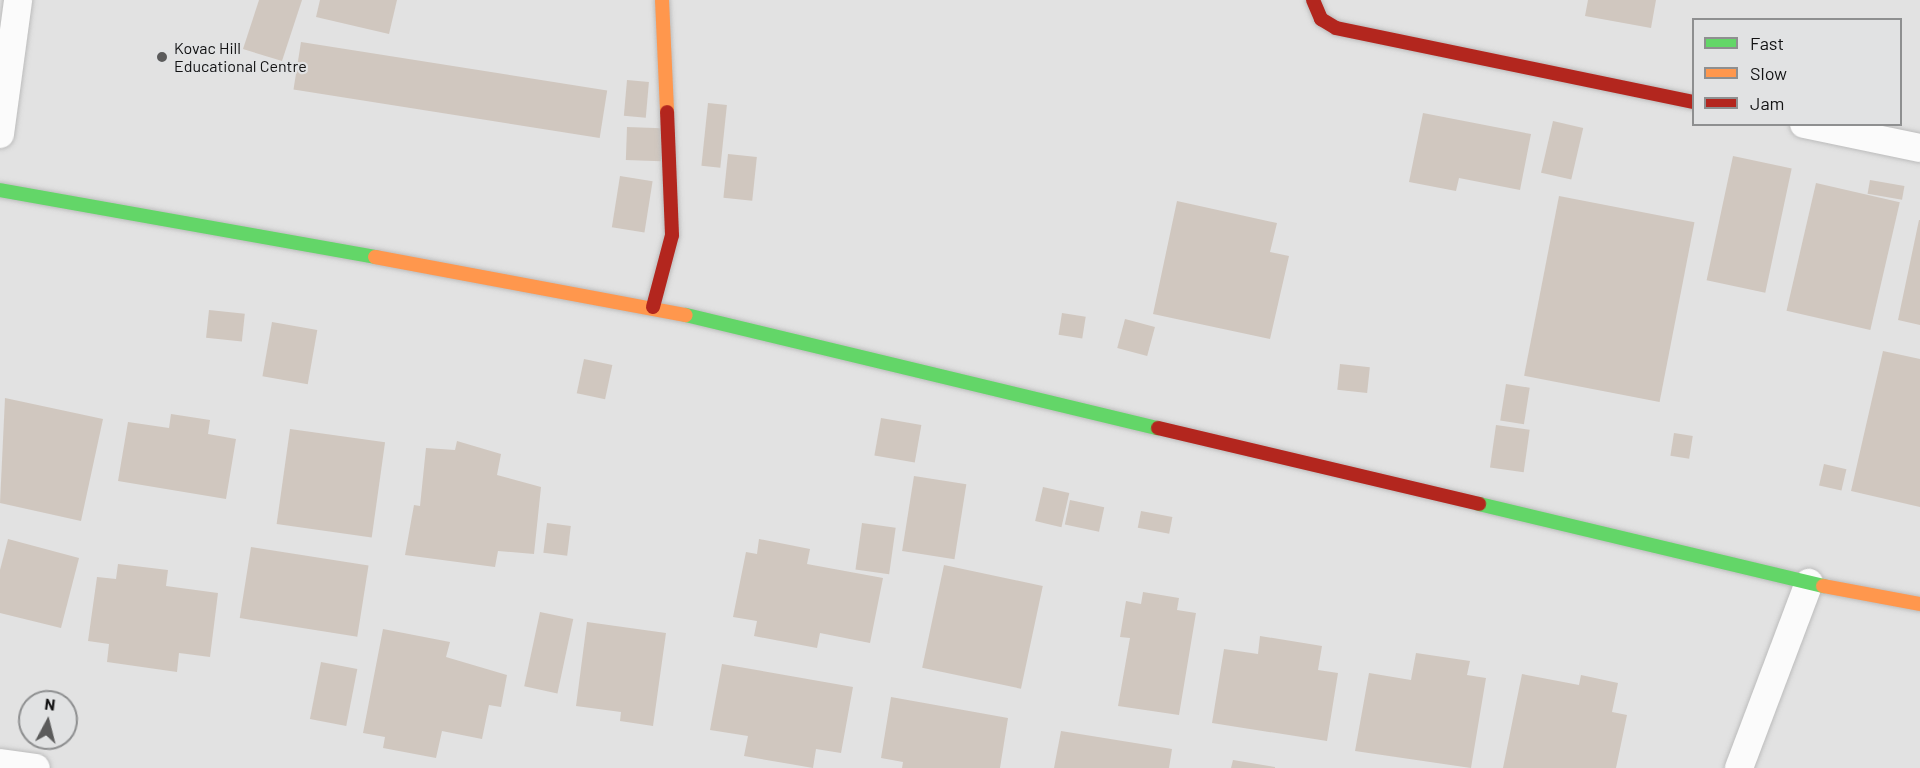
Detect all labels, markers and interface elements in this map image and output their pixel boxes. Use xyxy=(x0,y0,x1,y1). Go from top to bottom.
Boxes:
legend xyxy=(1692,18,1902,126)
text: Fast xyxy=(1750,32,1784,54)
place label: Kovac Hill Educational Centre xyxy=(174,38,307,76)
marker: Kovac Hill Educational Centre xyxy=(155,50,169,64)
text: Slow xyxy=(1750,62,1787,84)
text: Jam xyxy=(1750,92,1784,114)
north arrow xyxy=(18,690,78,750)
text: N xyxy=(44,694,56,714)

